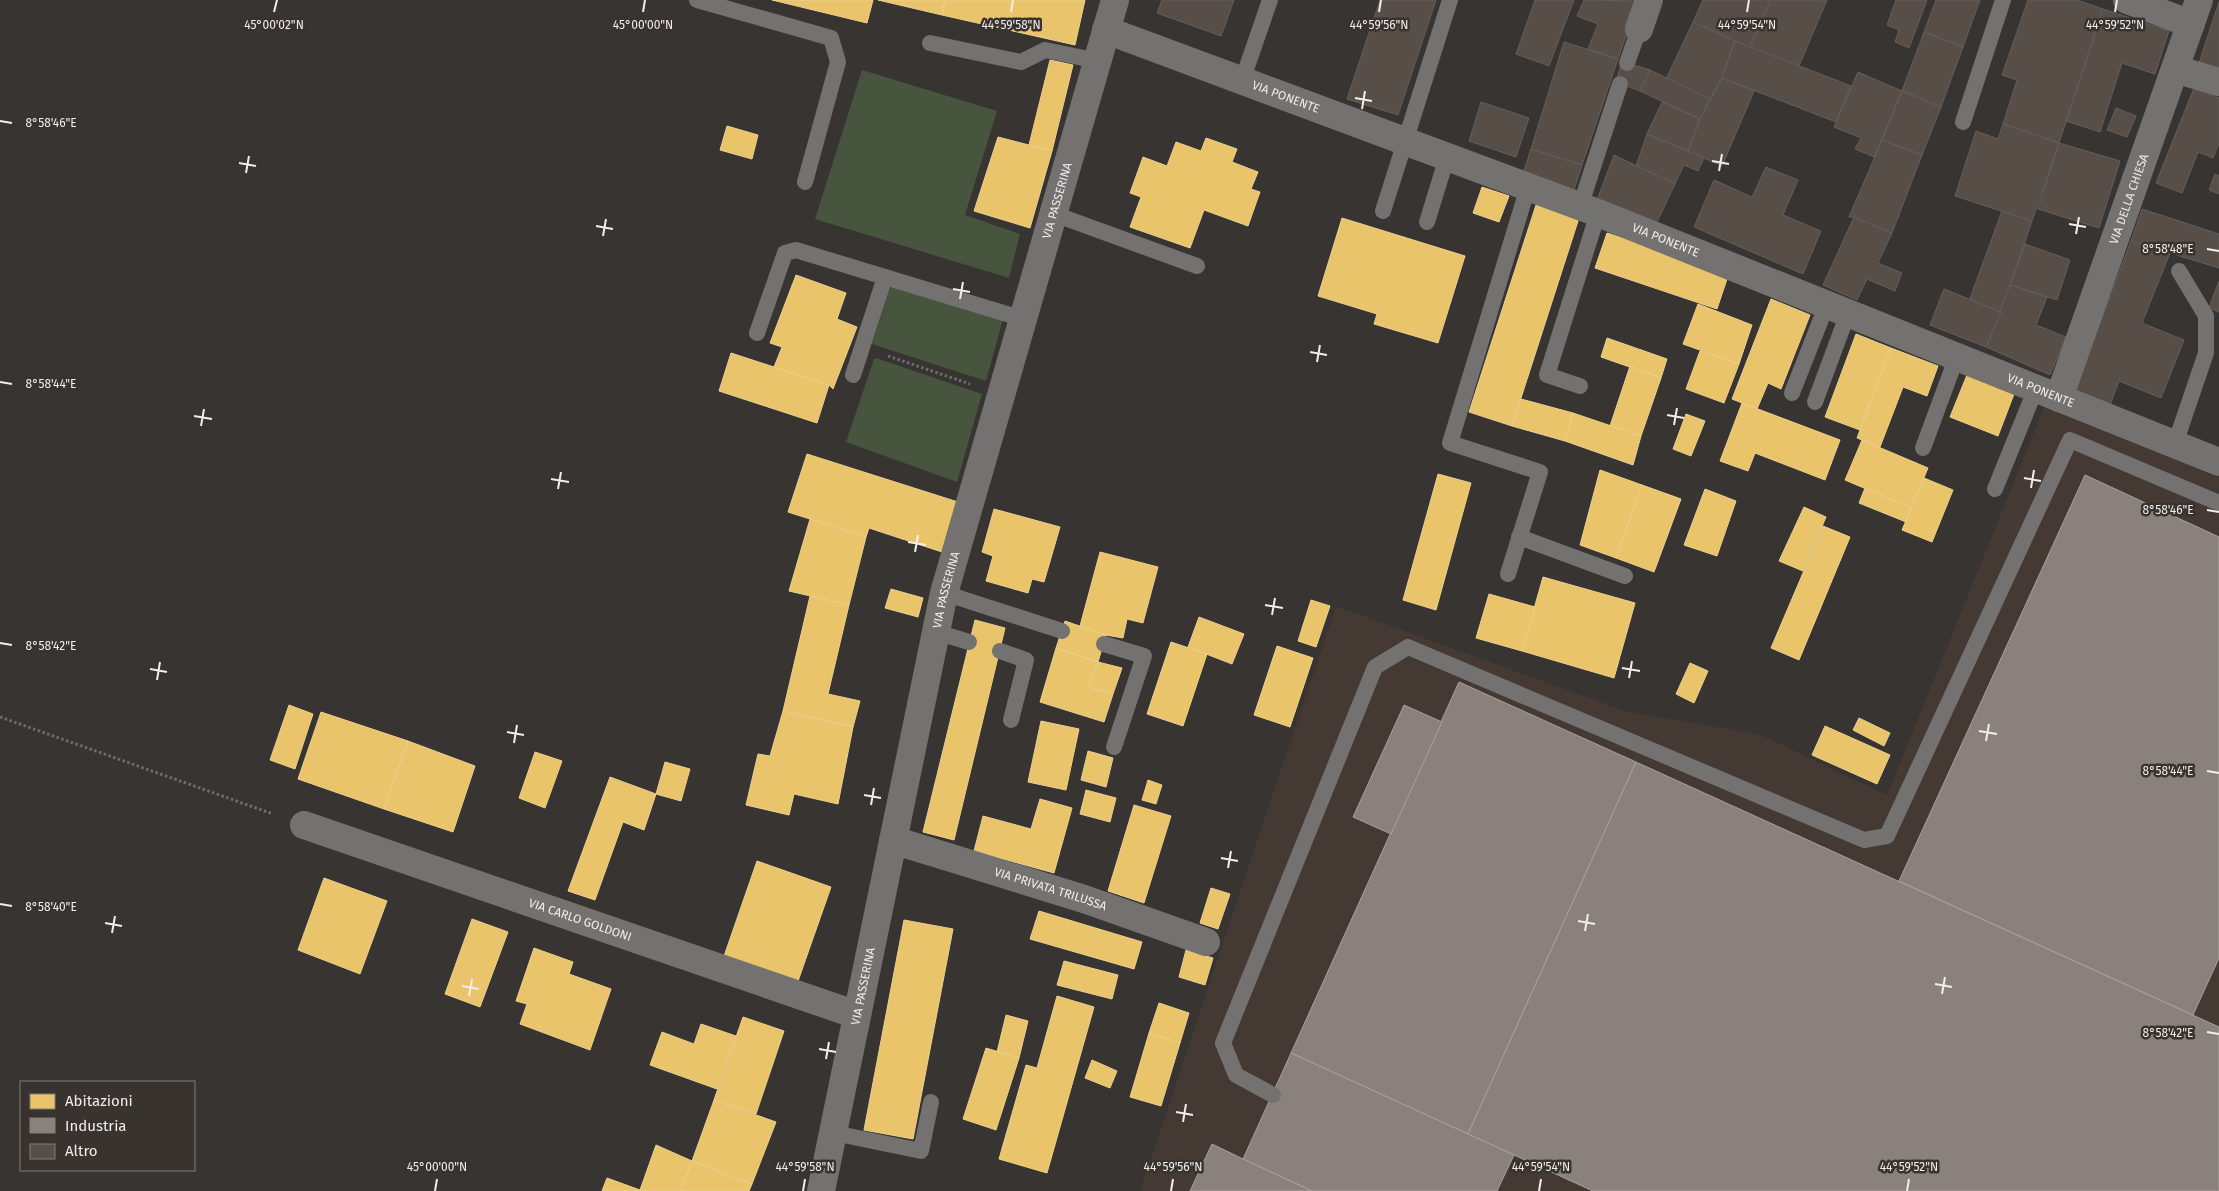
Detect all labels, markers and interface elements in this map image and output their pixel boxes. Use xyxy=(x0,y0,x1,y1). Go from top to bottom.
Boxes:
text: 45°00'02"N xyxy=(244,18,304,32)
text: 45°00'00"N xyxy=(613,18,673,32)
text: 44°59'58"N xyxy=(981,18,1041,32)
text: 44°59'56"N xyxy=(1350,18,1408,32)
text: 44°59'54"N xyxy=(1718,18,1776,32)
text: 44°59'52"N xyxy=(2086,18,2144,32)
street label: VIA PONENTE xyxy=(1250,78,1322,116)
text: 8°58'46"E xyxy=(25,116,77,130)
street label: VIA DELLA CHIESA xyxy=(2107,152,2151,246)
street label: VIA PASSERINA xyxy=(1040,161,1075,240)
street label: VIA PONENTE xyxy=(1630,220,1701,260)
text: 8°58'48"E xyxy=(2142,242,2194,256)
street label: VIA PONENTE xyxy=(2005,371,2076,410)
text: 8°58'44"E xyxy=(26,377,76,391)
text: 8°58'46"E xyxy=(2142,503,2194,517)
street label: VIA PASSERINA xyxy=(930,550,963,630)
text: 8°58'42"E xyxy=(26,639,76,653)
text: 8°58'44"E xyxy=(2143,764,2193,778)
street label: VIA PRIVATA TRILUSSA xyxy=(993,865,1109,913)
street label: VIA CARLO GOLDONI xyxy=(527,896,633,944)
text: 8°58'40"E xyxy=(25,900,77,914)
street label: VIA PASSERINA xyxy=(848,946,878,1026)
text: 8°58'42"E xyxy=(2143,1026,2193,1040)
legend xyxy=(20,1081,195,1171)
text: Abitazioni xyxy=(65,1092,133,1110)
text: Industria xyxy=(65,1117,127,1135)
text: Altro xyxy=(65,1142,98,1160)
text: 45°00'00"N xyxy=(407,1160,467,1174)
text: 44°59'58"N xyxy=(775,1160,835,1174)
text: 44°59'56"N xyxy=(1144,1160,1202,1174)
text: 44°59'54"N xyxy=(1512,1160,1570,1174)
text: 44°59'52"N xyxy=(1880,1160,1938,1174)

